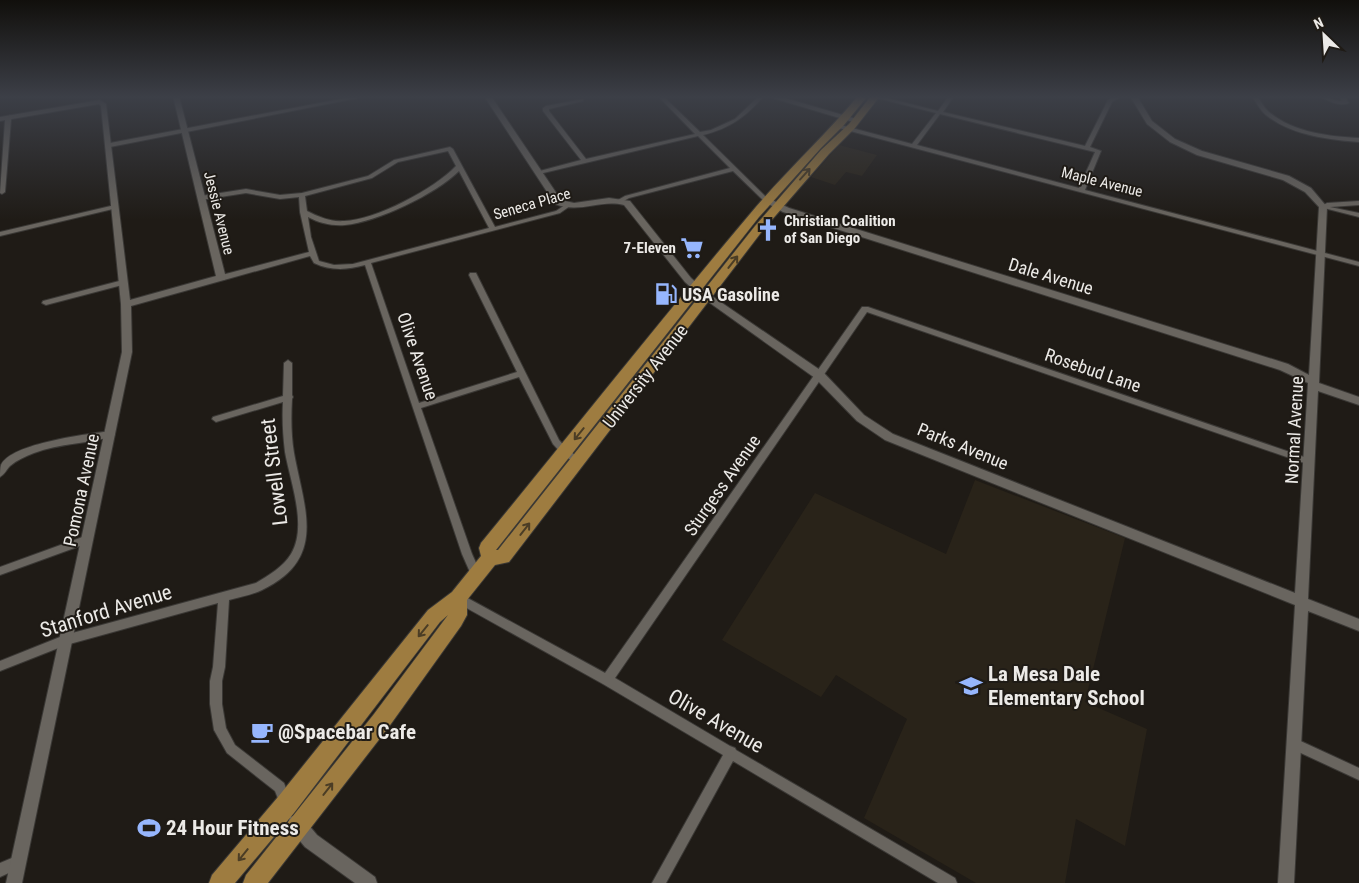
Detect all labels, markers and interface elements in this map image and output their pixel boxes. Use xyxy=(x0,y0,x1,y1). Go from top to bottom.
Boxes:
north arrow xyxy=(1299,10,1349,60)
text: N xyxy=(1311,14,1326,32)
street label: Maple Avenue xyxy=(1060,163,1144,201)
one-way arrow xyxy=(799,168,811,181)
street label: Jessie Avenue xyxy=(200,170,238,256)
street label: Seneca Place xyxy=(491,184,573,224)
place label: Christian Coalition of San Diego xyxy=(784,212,896,247)
church icon: Christian Coalition of San Diego xyxy=(755,217,781,243)
supermarket icon: 7-Eleven xyxy=(679,235,705,261)
place label: 7-Eleven xyxy=(624,239,676,257)
street label: Dale Avenue xyxy=(1006,253,1096,299)
one-way arrow xyxy=(727,256,738,269)
fuel station icon: USA Gasoline xyxy=(653,281,679,307)
place label: USA Gasoline xyxy=(682,284,780,305)
street label: Olive Avenue xyxy=(393,310,443,402)
street label: University Avenue xyxy=(598,320,692,432)
street label: Rosebud Lane xyxy=(1042,344,1144,396)
street label: Normal Avenue xyxy=(1281,376,1307,484)
street label: Lowell Street xyxy=(256,417,292,527)
street label: Parks Avenue xyxy=(914,418,1012,474)
one-way arrow xyxy=(573,427,584,440)
street label: Sturgess Avenue xyxy=(679,430,765,540)
street label: Pomona Avenue xyxy=(59,432,103,548)
one-way arrow xyxy=(520,523,531,536)
street label: Stanford Avenue xyxy=(37,580,175,642)
one-way arrow xyxy=(417,624,428,637)
place label: La Mesa Dale Elementary School xyxy=(988,662,1145,710)
school or university icon: La Mesa Dale Elementary School xyxy=(958,673,984,699)
street label: Olive Avenue xyxy=(664,684,768,758)
cafe icon: @Spacebar Cafe xyxy=(249,719,275,745)
place label: @Spacebar Cafe xyxy=(278,720,416,744)
one-way arrow xyxy=(323,782,333,796)
sports icon: 24 Hour Fitness xyxy=(136,815,162,841)
place label: 24 Hour Fitness xyxy=(166,816,299,840)
one-way arrow xyxy=(237,848,248,861)

